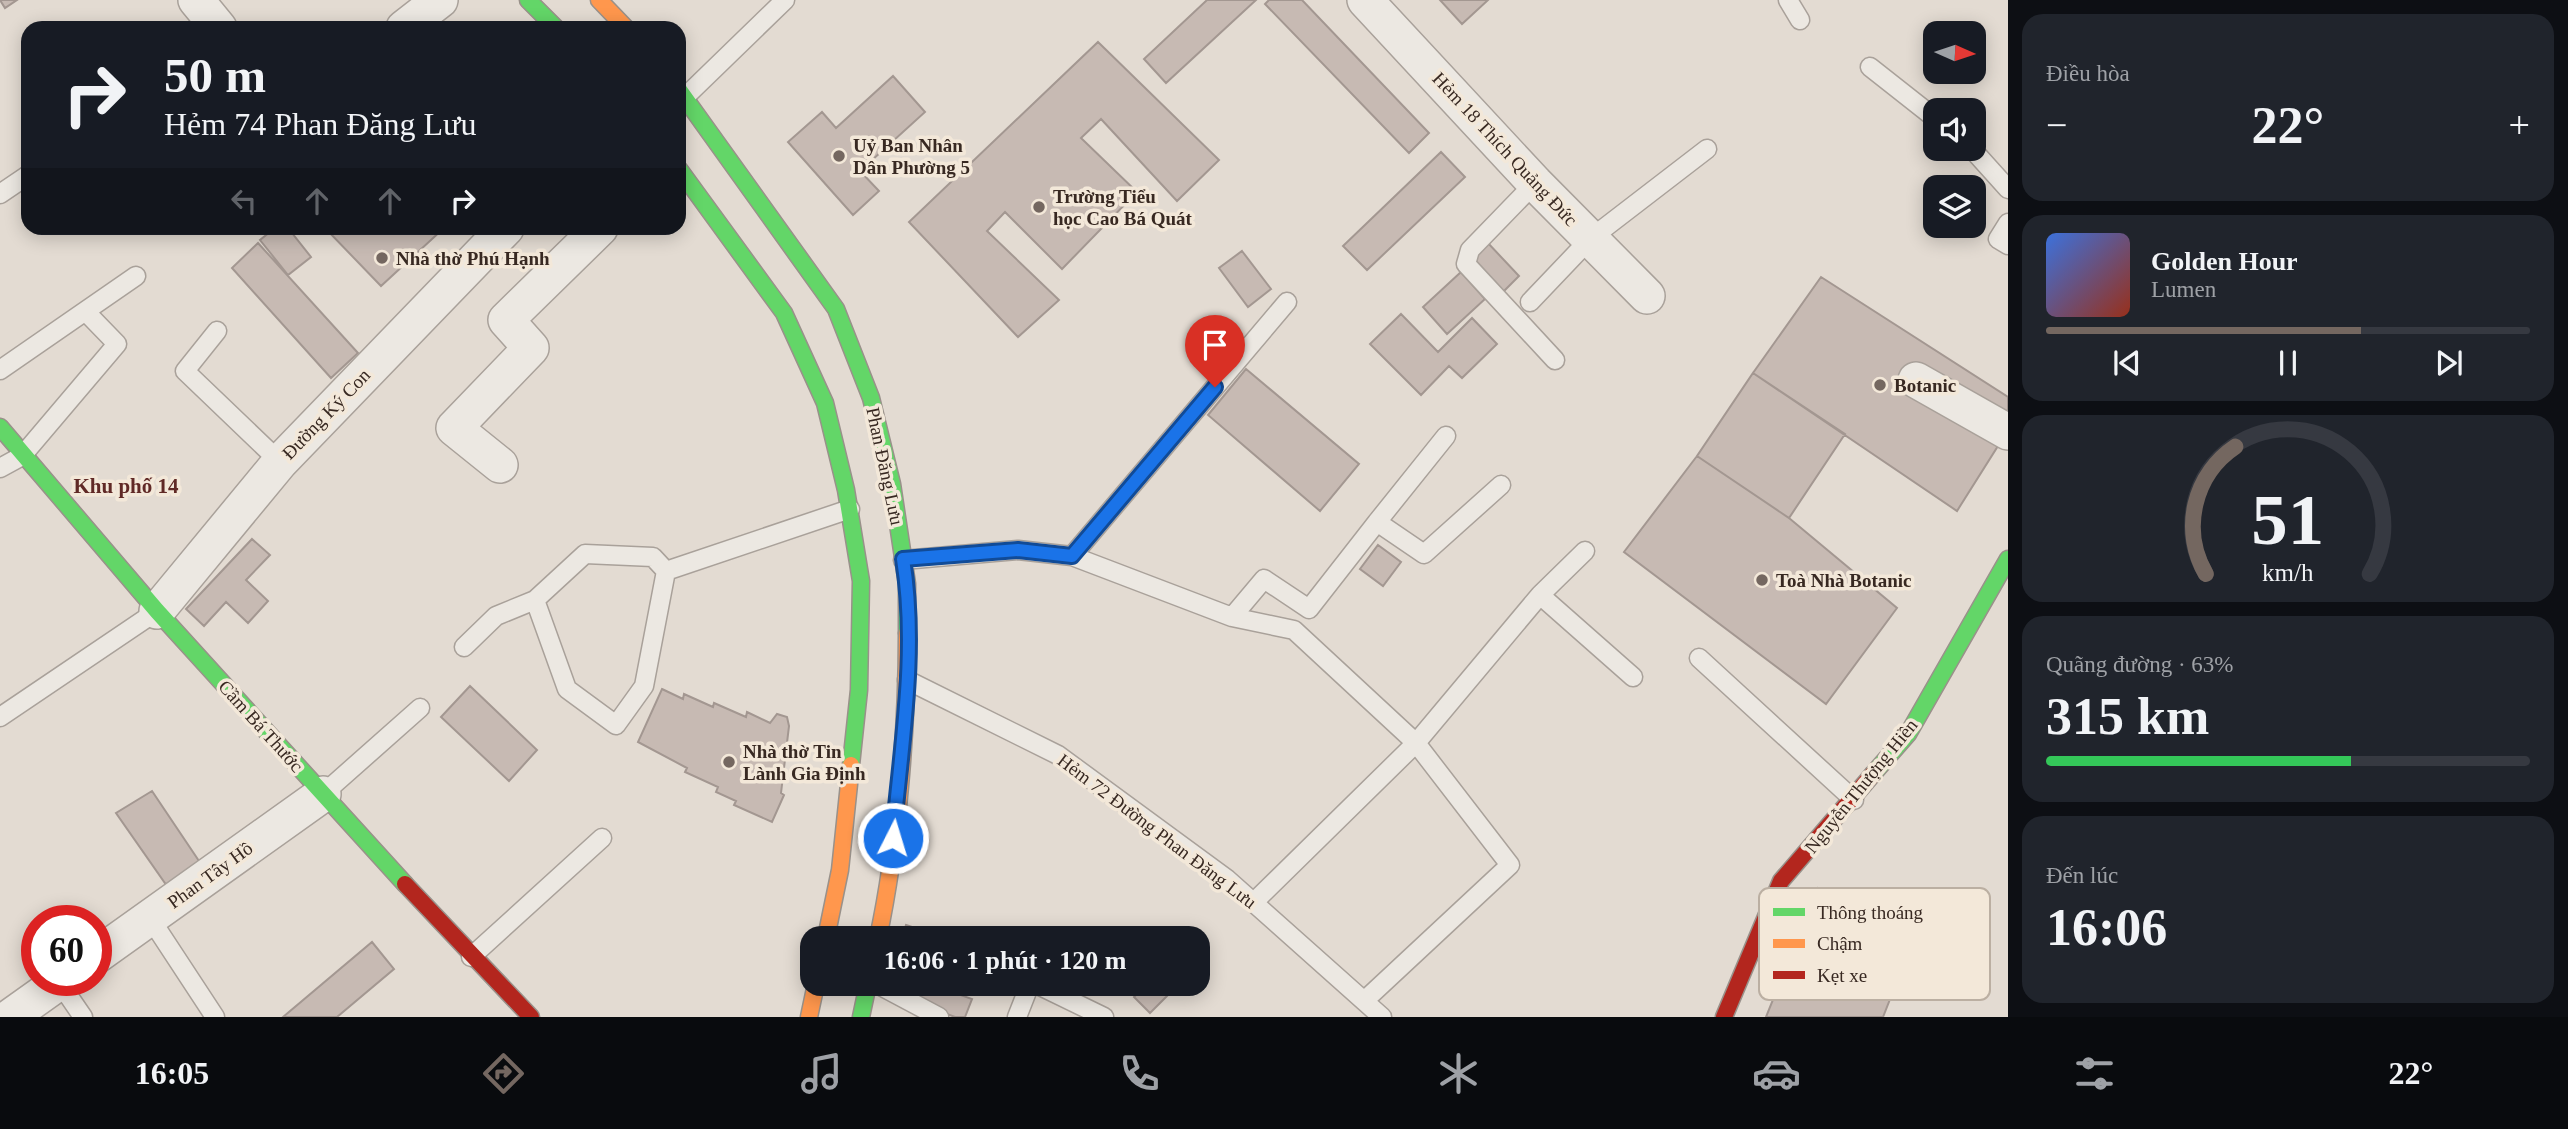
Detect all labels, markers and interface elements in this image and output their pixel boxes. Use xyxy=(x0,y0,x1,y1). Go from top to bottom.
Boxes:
north arrow xyxy=(1923,21,1986,84)
map controls xyxy=(1923,21,1986,238)
text: 50 m xyxy=(164,48,266,103)
icon: right xyxy=(49,49,140,140)
text: Điều hòa xyxy=(2046,61,2130,86)
street label: Hẻm 18 Thích Quảng Đức xyxy=(1428,68,1582,230)
text: 22° xyxy=(2252,97,2324,154)
button: sound xyxy=(1923,98,1986,161)
text: − xyxy=(2046,104,2067,146)
text: + xyxy=(2509,104,2530,146)
text: Hẻm 74 Phan Đăng Lưu xyxy=(164,106,476,142)
place label: Uỷ Ban Nhân Dân Phường 5 xyxy=(853,135,970,178)
marker: Uỷ Ban Nhân Dân Phường 5 xyxy=(831,148,847,164)
button: layers xyxy=(1923,175,1986,238)
icon: left xyxy=(225,182,263,220)
icon: ahead xyxy=(298,182,336,220)
icon: ahead xyxy=(371,182,409,220)
icon: right xyxy=(444,182,482,220)
place label: Trường Tiểu học Cao Bá Quát xyxy=(1053,186,1192,229)
marker: Trường Tiểu học Cao Bá Quát xyxy=(1031,199,1047,215)
text: Golden Hour xyxy=(2151,247,2298,276)
place label: Nhà thờ Phú Hạnh xyxy=(396,248,550,269)
marker: Nhà thờ Phú Hạnh xyxy=(374,250,390,266)
text: Lumen xyxy=(2151,277,2216,302)
pin xyxy=(1185,315,1245,387)
icon: arrive xyxy=(1196,326,1234,364)
icon: previous xyxy=(2108,344,2146,382)
icon: pause xyxy=(2269,344,2307,382)
icon: next xyxy=(2430,344,2468,382)
street label: Đường Ký Con xyxy=(278,364,375,464)
place label: Botanic xyxy=(1894,375,1956,396)
marker: Botanic xyxy=(1872,377,1888,393)
street label: Phan Đăng Lưu xyxy=(862,405,908,527)
district label: Khu phố 14 xyxy=(73,474,179,498)
text: 51 xyxy=(2252,480,2324,561)
text: km/h xyxy=(2262,559,2314,586)
place label: Toà Nhà Botanic xyxy=(1776,570,1912,591)
marker: Toà Nhà Botanic xyxy=(1754,572,1770,588)
text: Quãng đường · 63% xyxy=(2046,652,2234,677)
street label: Cầm Bá Thước xyxy=(214,676,308,776)
text: 315 km xyxy=(2046,688,2209,745)
street label: Nguyễn Thượng Hiền xyxy=(1800,714,1922,857)
place label: Nhà thờ Tin Lành Gia Định xyxy=(743,741,866,784)
street label: Hẻm 72 Đường Phan Đăng Lưu xyxy=(1054,749,1261,913)
marker: Nhà thờ Tin Lành Gia Định xyxy=(721,754,737,770)
position arrow xyxy=(856,801,930,875)
street label: Phan Tây Hồ xyxy=(163,837,257,913)
text: Đến lúc xyxy=(2046,863,2118,888)
legend xyxy=(1759,888,1990,1000)
text: 16:06 xyxy=(2046,899,2167,956)
text: Thông thoáng xyxy=(1817,902,1924,923)
speed limit sign: 60 xyxy=(21,905,112,996)
text: Chậm xyxy=(1817,933,1863,954)
text: 16:06 · 1 phút · 120 m xyxy=(884,946,1126,975)
text: Kẹt xe xyxy=(1817,965,1867,986)
icon: directions xyxy=(479,1049,528,1098)
icon: music xyxy=(797,1049,846,1098)
icon: phone xyxy=(1115,1049,1164,1098)
icon: climate xyxy=(1434,1049,1483,1098)
icon: car xyxy=(1752,1049,1801,1098)
icon: filters xyxy=(2070,1049,2119,1098)
text: 16:05 xyxy=(135,1055,209,1091)
text: 22° xyxy=(2389,1055,2433,1091)

